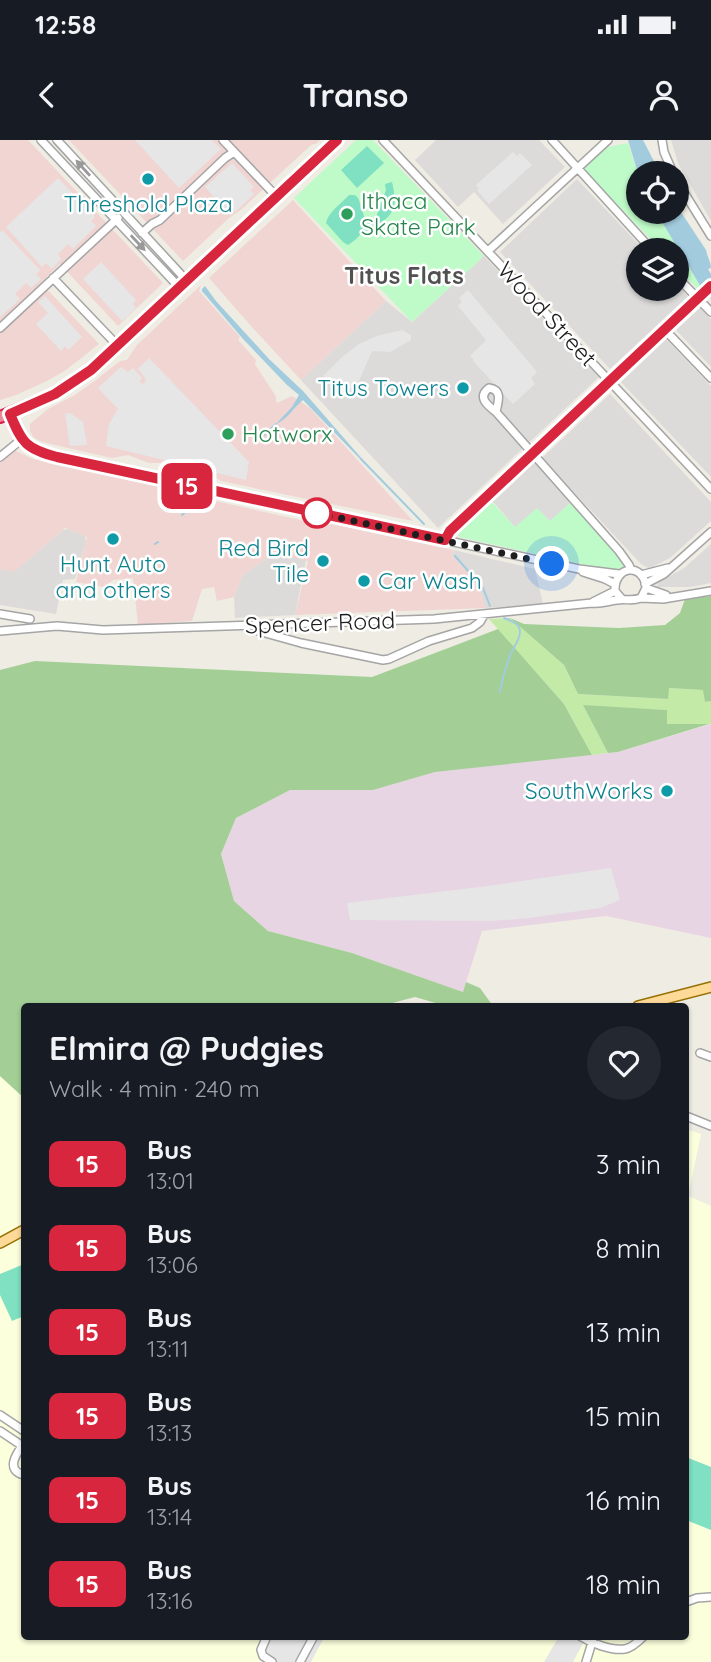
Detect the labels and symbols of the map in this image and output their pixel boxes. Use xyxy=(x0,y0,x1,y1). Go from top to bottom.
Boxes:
one-way arrow xyxy=(75,159,91,177)
marker: Threshold Plaza xyxy=(140,171,156,187)
place label: Ithaca Skate Park xyxy=(361,186,476,241)
place label: Threshold Plaza xyxy=(63,189,233,218)
marker: Ithaca Skate Park xyxy=(339,206,355,222)
one-way arrow xyxy=(130,235,146,252)
street label: Wood Street xyxy=(491,255,603,372)
district label: Titus Flats xyxy=(344,260,464,290)
place label: Titus Towers xyxy=(317,373,449,402)
marker: Titus Towers xyxy=(455,380,471,396)
place label: Hotworx xyxy=(242,419,332,448)
marker: Hotworx xyxy=(220,426,236,442)
line badge: 15 xyxy=(156,463,218,509)
unlabelled marker xyxy=(302,498,332,528)
marker: Hunt Auto and others xyxy=(105,531,121,547)
place label: Red Bird Tile xyxy=(218,533,309,588)
your location xyxy=(534,546,569,581)
place label: Hunt Auto and others xyxy=(56,549,170,604)
marker: Red Bird Tile xyxy=(315,553,331,569)
place label: Car Wash xyxy=(378,566,482,595)
marker: Car Wash xyxy=(356,573,372,589)
street label: Spencer Road xyxy=(244,605,396,640)
place label: SouthWorks xyxy=(525,776,653,805)
marker: SouthWorks xyxy=(659,783,675,799)

